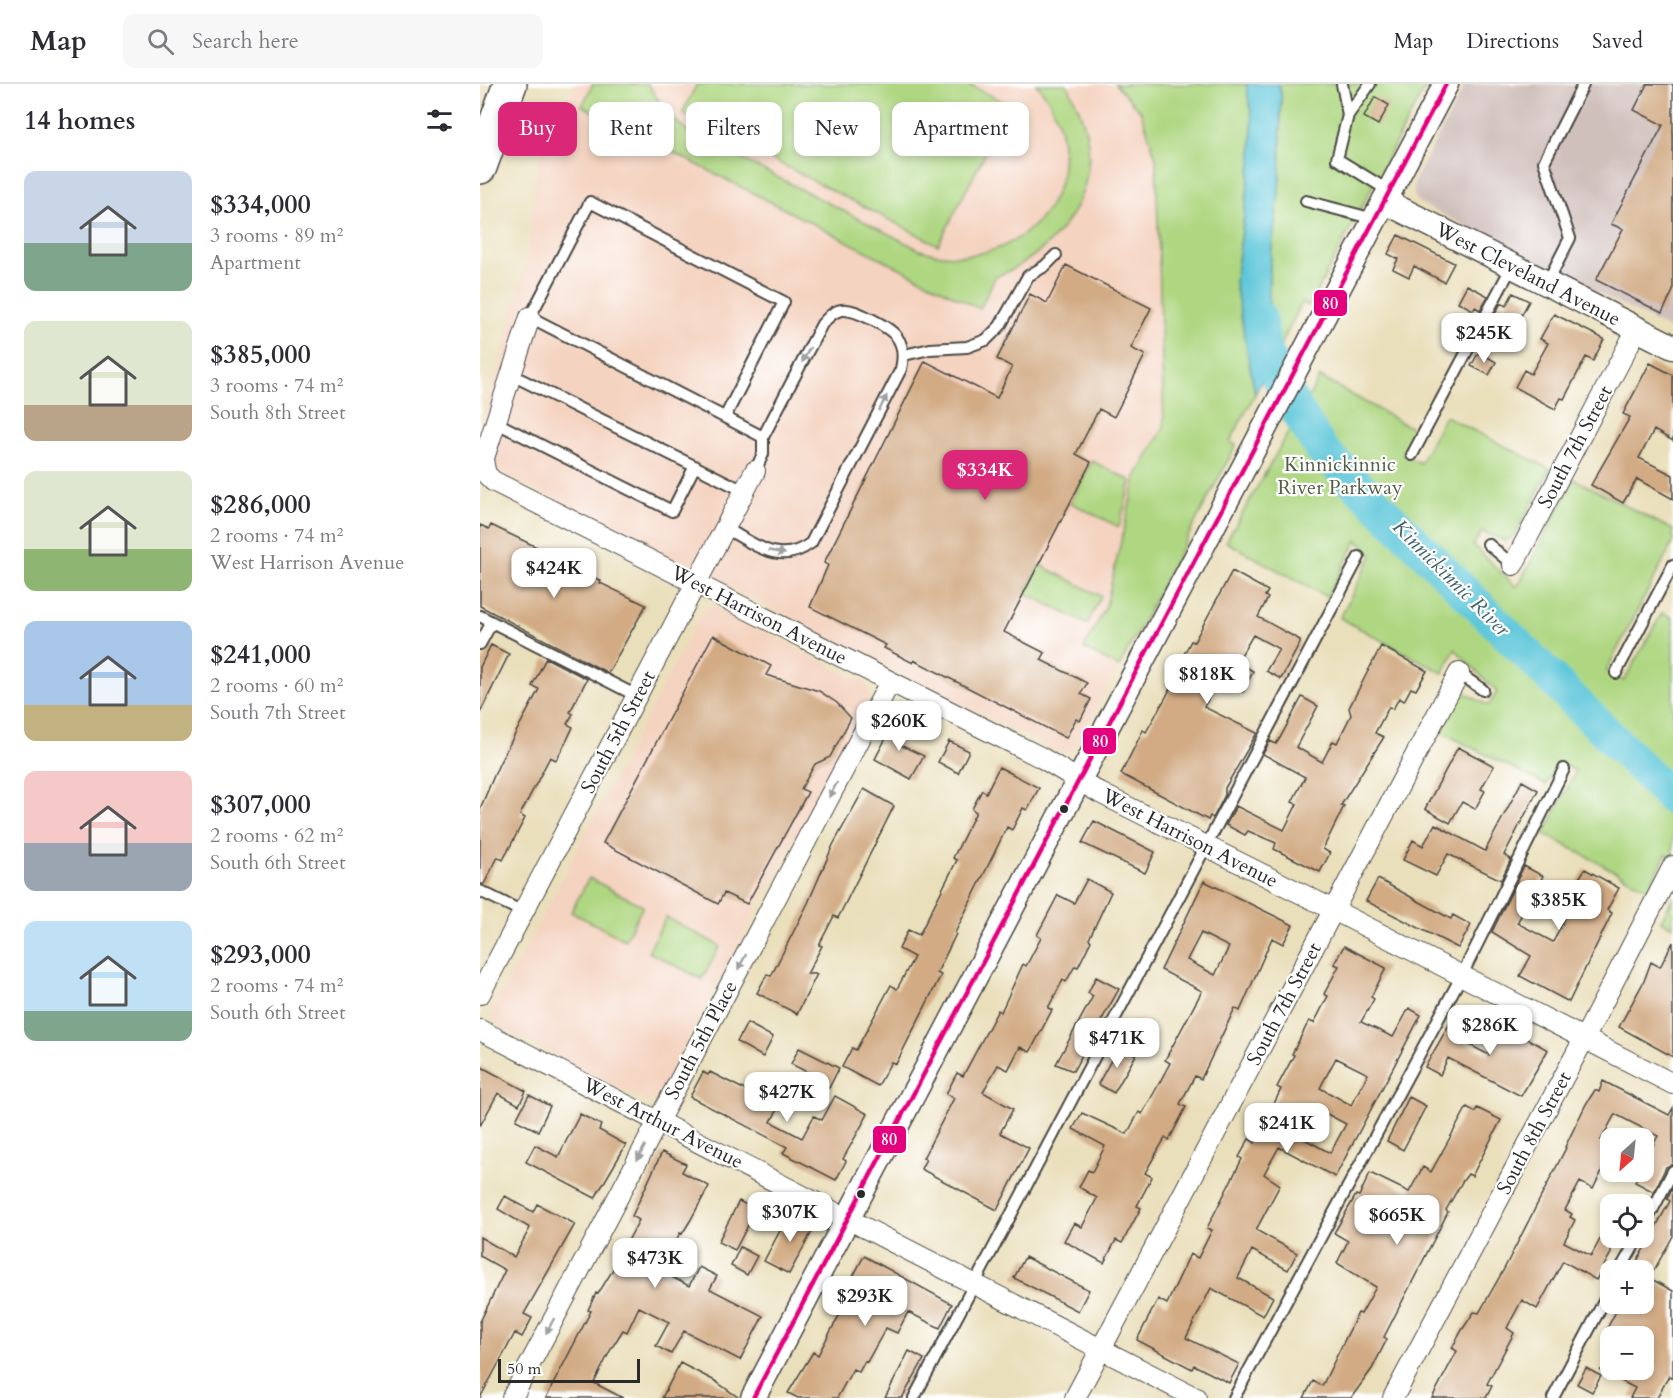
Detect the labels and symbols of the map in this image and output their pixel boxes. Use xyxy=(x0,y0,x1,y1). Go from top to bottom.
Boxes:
street label: West Cleveland Avenue xyxy=(1430,215,1625,332)
line badge: 80 xyxy=(1313,289,1348,317)
text: 80 xyxy=(1322,293,1338,315)
pin: $245K xyxy=(1442,313,1526,364)
one-way arrow xyxy=(801,346,811,364)
street label: South 7th Street xyxy=(1531,380,1619,513)
one-way arrow xyxy=(878,394,888,411)
pin: $334K xyxy=(943,450,1027,501)
park label: Kinnickinnic River Parkway xyxy=(1277,451,1403,501)
water label: Kinnickinnic River xyxy=(1386,513,1517,644)
pin: $424K xyxy=(512,548,596,599)
one-way arrow xyxy=(768,548,786,558)
street label: West Harrison Avenue xyxy=(665,558,852,671)
pin: $818K xyxy=(1165,654,1249,705)
street label: South 5th Street xyxy=(574,665,662,798)
pin: $260K xyxy=(857,701,941,752)
line badge: 80 xyxy=(1082,727,1117,755)
text: 80 xyxy=(1092,731,1108,753)
one-way arrow xyxy=(828,781,838,798)
street label: West Harrison Avenue xyxy=(1096,781,1283,894)
unlabelled marker xyxy=(1058,803,1070,815)
pin: $385K xyxy=(1517,880,1601,931)
street label: South 7th Street xyxy=(1240,937,1328,1070)
one-way arrow xyxy=(737,954,747,971)
street label: South 5th Place xyxy=(658,976,744,1104)
pin: $286K xyxy=(1448,1005,1532,1056)
pin: $471K xyxy=(1075,1018,1159,1069)
street label: South 8th Street xyxy=(1490,1066,1578,1199)
street label: West Arthur Avenue xyxy=(577,1070,748,1175)
pin: $427K xyxy=(745,1072,829,1123)
pin: $241K xyxy=(1245,1103,1329,1154)
line badge: 80 xyxy=(872,1125,907,1154)
north arrow xyxy=(1600,1128,1654,1182)
text: 80 xyxy=(881,1129,897,1151)
one-way arrow xyxy=(636,1145,646,1162)
unlabelled marker xyxy=(855,1188,867,1200)
pin: $307K xyxy=(748,1192,832,1243)
pin: $665K xyxy=(1355,1195,1439,1246)
pin: $473K xyxy=(613,1238,697,1289)
pin: $293K xyxy=(823,1276,907,1327)
one-way arrow xyxy=(546,1317,555,1334)
scale bar xyxy=(498,1356,640,1384)

